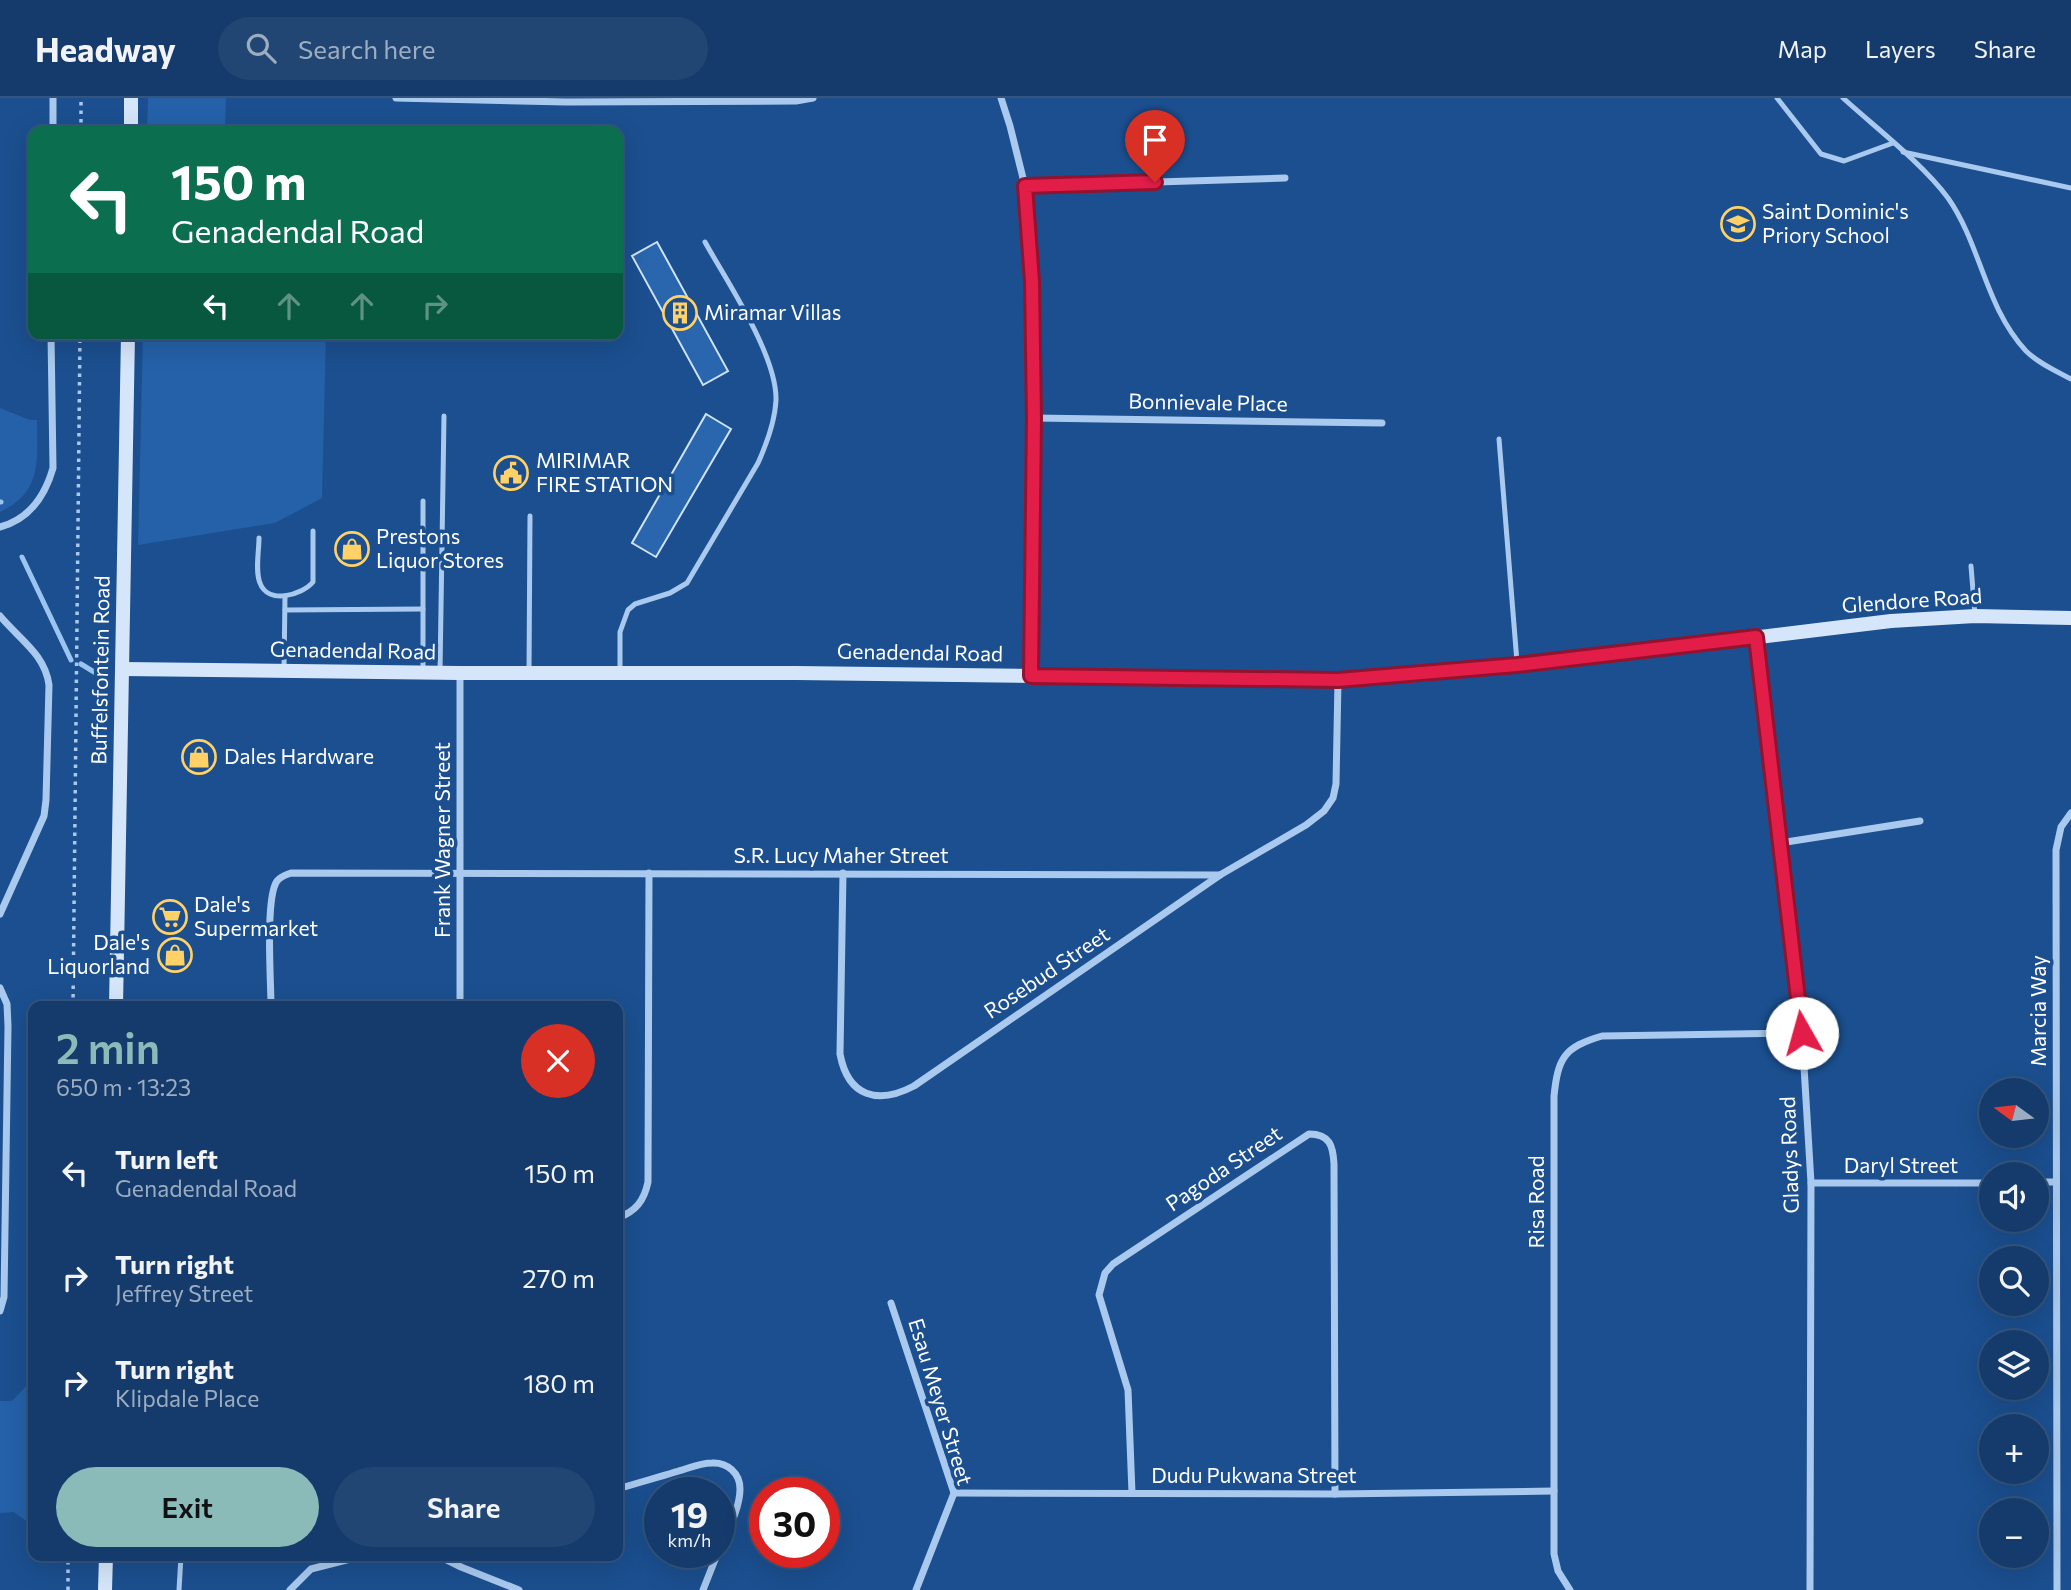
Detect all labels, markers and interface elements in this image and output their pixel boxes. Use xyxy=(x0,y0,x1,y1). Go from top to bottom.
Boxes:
search box xyxy=(218,17,708,80)
text: Headway xyxy=(35,28,176,69)
icon: search xyxy=(242,29,280,67)
text: Search here xyxy=(298,33,436,64)
text: Map xyxy=(1778,34,1827,63)
text: Layers xyxy=(1865,34,1936,63)
text: Share xyxy=(1974,34,2036,63)
pin xyxy=(1125,110,1185,182)
icon: arrive xyxy=(1136,121,1174,159)
text: 150 m xyxy=(171,150,306,210)
icon: left xyxy=(56,154,147,245)
place label: Saint Dominic's Priory School xyxy=(1762,198,1909,247)
school or university icon: Saint Dominic's Priory School xyxy=(1719,205,1757,243)
text: Genadendal Road xyxy=(171,210,424,250)
icon: left xyxy=(197,287,235,325)
icon: ahead xyxy=(270,287,308,325)
icon: ahead xyxy=(343,287,381,325)
icon: right xyxy=(416,287,454,325)
building icon: Miramar Villas xyxy=(661,294,699,332)
place label: Miramar Villas xyxy=(704,299,841,324)
street label: Bonnievale Place xyxy=(1128,388,1288,415)
place label: MIRIMAR FIRE STATION xyxy=(536,447,673,496)
public building icon: MIRIMAR FIRE STATION xyxy=(492,454,530,492)
place label: Prestons Liquor Stores xyxy=(376,523,504,572)
shop icon: Prestons Liquor Stores xyxy=(333,530,371,568)
street label: Buffelsfontein Road xyxy=(85,575,114,765)
street label: Glendore Road xyxy=(1841,582,1983,617)
street label: Genadendal Road xyxy=(270,636,436,663)
street label: Genadendal Road xyxy=(837,638,1003,665)
shop icon: Dales Hardware xyxy=(180,738,218,776)
street label: Frank Wagner Street xyxy=(429,742,454,938)
place label: Dales Hardware xyxy=(224,743,374,768)
street label: S.R. Lucy Maher Street xyxy=(733,842,949,867)
place label: Dale's Supermarket xyxy=(194,891,318,940)
supermarket icon: Dale's Supermarket xyxy=(151,898,189,936)
street label: Rosebud Street xyxy=(979,921,1114,1023)
place label: Dale's Liquorland xyxy=(47,929,150,978)
shop icon: Dale's Liquorland xyxy=(156,936,194,974)
street label: Marcia Way xyxy=(2025,955,2050,1067)
position arrow xyxy=(1765,996,1839,1070)
text: 2 min xyxy=(56,1021,160,1073)
button: close xyxy=(521,1024,595,1098)
text: 650 m · 13:23 xyxy=(56,1073,191,1101)
north arrow xyxy=(1979,1078,2049,1148)
map controls xyxy=(1979,1078,2049,1568)
street label: Gladys Road xyxy=(1774,1096,1803,1214)
street label: Pagoda Street xyxy=(1160,1120,1286,1216)
text: Turn left xyxy=(115,1143,218,1174)
street label: Daryl Street xyxy=(1844,1152,1958,1177)
icon: left xyxy=(56,1154,94,1192)
street label: Risa Road xyxy=(1523,1155,1548,1249)
text: 150 m xyxy=(524,1157,595,1188)
button: sound xyxy=(1979,1162,2049,1232)
text: Genadendal Road xyxy=(115,1174,297,1202)
button: search xyxy=(1979,1246,2049,1316)
text: Turn right xyxy=(115,1248,234,1279)
icon: right xyxy=(56,1259,94,1297)
text: 270 m xyxy=(522,1262,595,1293)
text: Jeffrey Street xyxy=(115,1279,253,1307)
street label: Esau Meyer Street xyxy=(904,1315,979,1488)
button: layers xyxy=(1979,1330,2049,1400)
text: Turn right xyxy=(115,1353,234,1384)
icon: right xyxy=(56,1364,94,1402)
text: 180 m xyxy=(523,1367,595,1398)
text: Klipdale Place xyxy=(115,1384,259,1412)
button: + xyxy=(1979,1414,2049,1484)
street label: Dudu Pukwana Street xyxy=(1151,1462,1357,1487)
button: Exit xyxy=(56,1467,319,1547)
button: Share xyxy=(333,1467,595,1547)
speed limit sign: 30 xyxy=(749,1477,840,1568)
text: 19 xyxy=(671,1492,708,1535)
button: − xyxy=(1979,1498,2049,1568)
text: km/h xyxy=(668,1529,711,1551)

